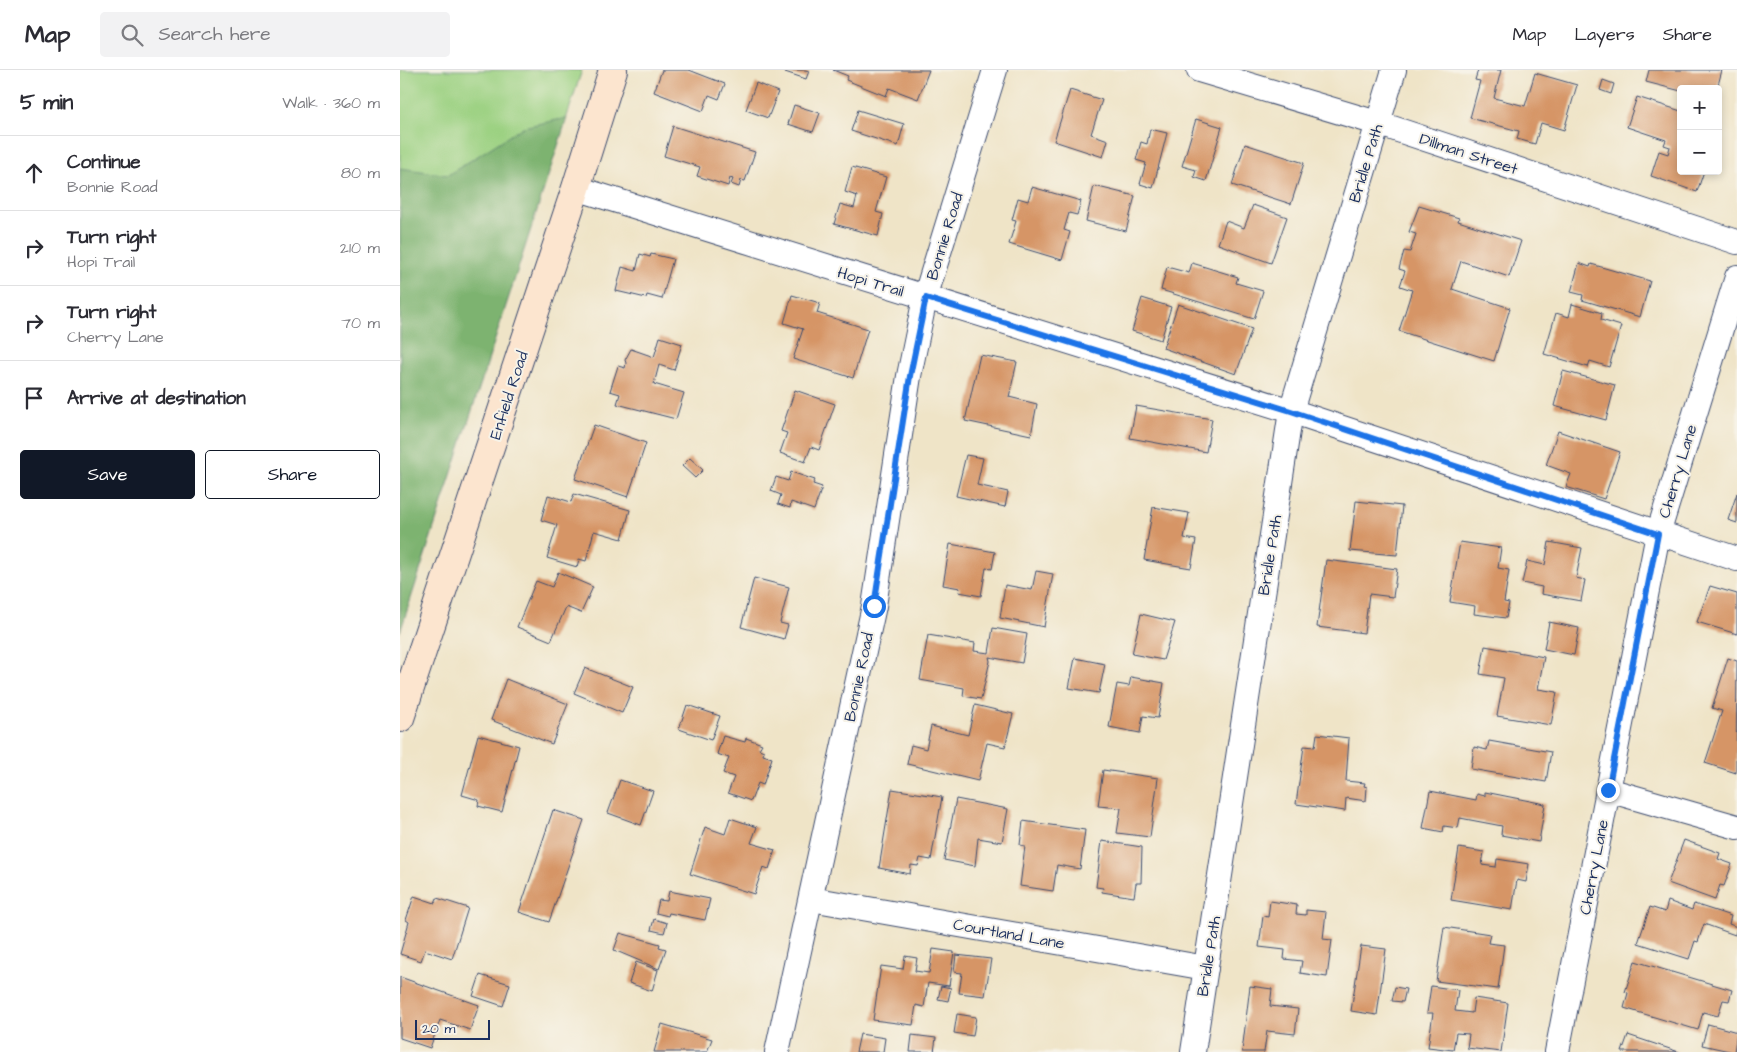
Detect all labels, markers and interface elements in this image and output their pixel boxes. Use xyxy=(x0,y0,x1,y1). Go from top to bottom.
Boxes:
search box xyxy=(100,12,450,57)
text: Map xyxy=(25,18,70,52)
icon: search xyxy=(118,21,146,49)
text: Search here xyxy=(158,21,271,48)
text: Map xyxy=(1512,22,1546,47)
text: Layers xyxy=(1574,22,1635,47)
text: Share xyxy=(1663,22,1712,47)
map controls xyxy=(1677,85,1722,175)
button: + xyxy=(1677,85,1722,130)
text: 5 min xyxy=(20,88,73,117)
text: Walk · 360 m xyxy=(282,92,380,114)
street label: Bridle Path xyxy=(1344,121,1388,205)
street label: Dillman Street xyxy=(1417,128,1521,180)
button: − xyxy=(1677,130,1722,175)
text: Continue xyxy=(67,149,141,176)
icon: ahead xyxy=(20,159,48,187)
text: 80 m xyxy=(341,162,380,184)
text: Bonnie Road xyxy=(67,176,158,198)
street label: Bonnie Road xyxy=(921,190,969,283)
text: Turn right xyxy=(67,224,156,251)
icon: right xyxy=(20,234,48,262)
text: 210 m xyxy=(340,237,380,259)
text: Hopi Trail xyxy=(67,251,135,273)
street label: Hopi Trail xyxy=(835,261,907,302)
text: Turn right xyxy=(67,299,156,326)
icon: right xyxy=(20,309,48,337)
text: 70 m xyxy=(341,312,380,334)
text: Cherry Lane xyxy=(67,326,164,348)
street label: Enfield Road xyxy=(484,348,534,442)
icon: arrive xyxy=(20,384,48,412)
text: Arrive at destination xyxy=(67,385,246,412)
street label: Cherry Lane xyxy=(1653,422,1704,521)
button: Save xyxy=(20,450,195,499)
button: Share xyxy=(205,450,380,499)
street label: Bridle Path xyxy=(1253,513,1287,597)
route start xyxy=(863,595,886,618)
street label: Bonnie Road xyxy=(839,631,879,724)
route end xyxy=(1597,779,1620,802)
street label: Cherry Lane xyxy=(1574,817,1615,917)
street label: Courtland Lane xyxy=(951,913,1067,955)
street label: Bridle Path xyxy=(1192,914,1226,998)
scale bar xyxy=(415,1017,490,1040)
text: 20 m xyxy=(422,1019,455,1039)

